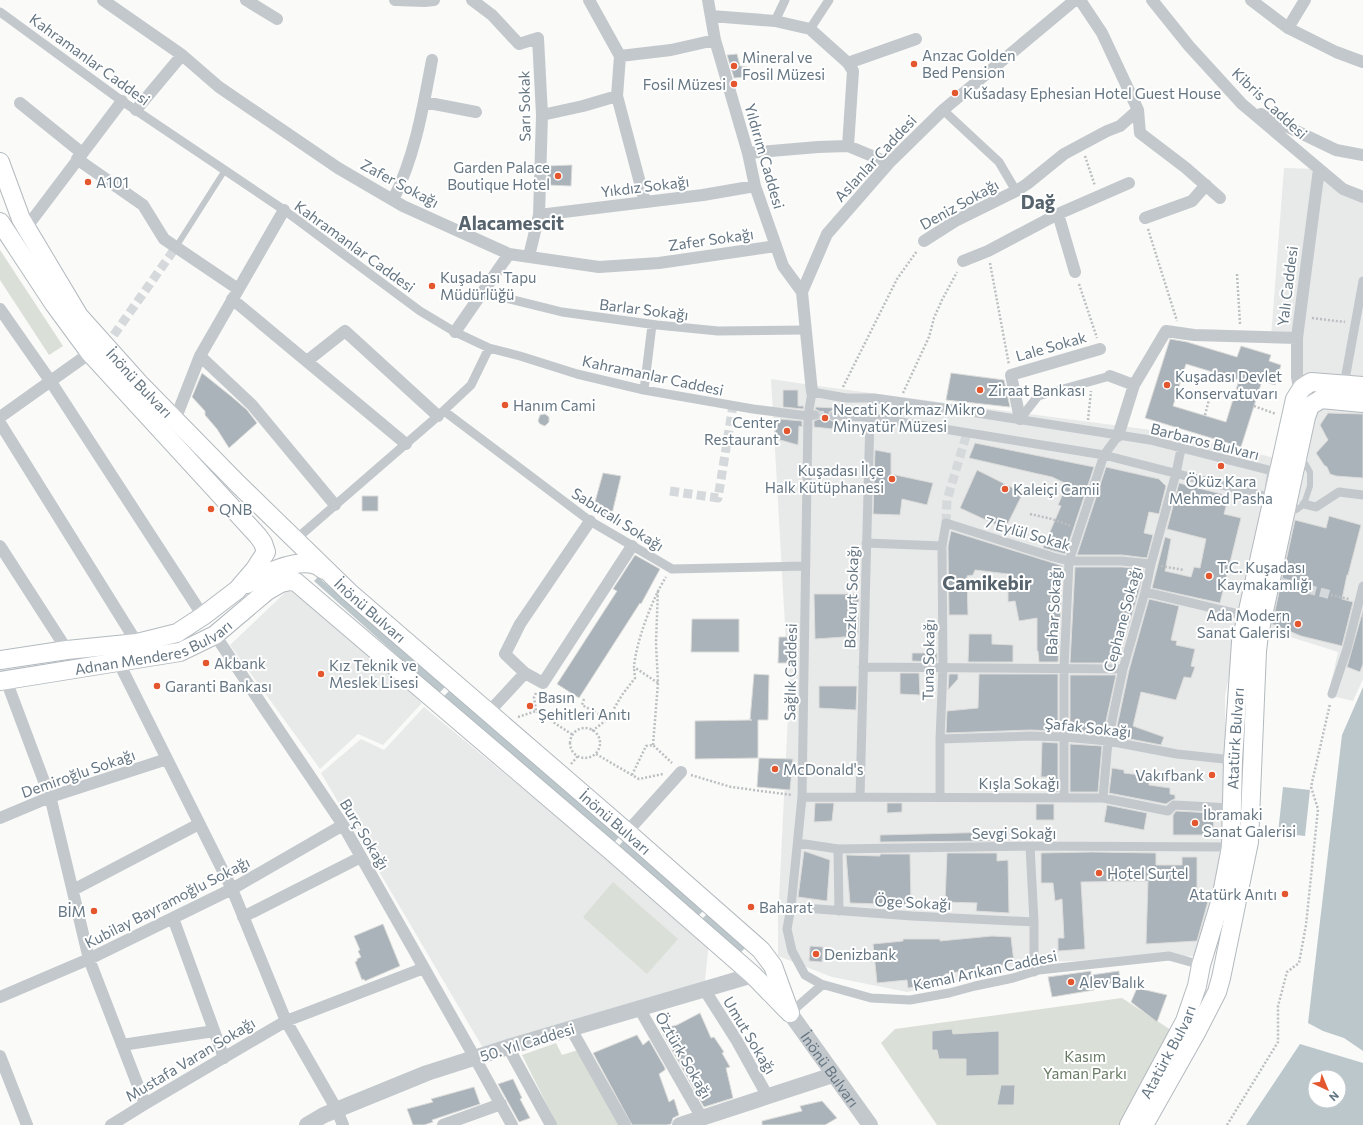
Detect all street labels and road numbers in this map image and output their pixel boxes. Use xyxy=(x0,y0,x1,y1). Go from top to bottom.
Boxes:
street label: Kahramanlar Caddesi xyxy=(26,9,154,109)
street label: Kibris Caddesi xyxy=(1229,64,1311,142)
street label: Sarı Sokak xyxy=(514,70,534,142)
street label: Yıldırım Caddesi xyxy=(741,101,789,211)
street label: Aslanlar Caddesi xyxy=(830,111,920,205)
street label: Zafer Sokağı xyxy=(358,155,442,211)
street label: Yıkdız Sokağı xyxy=(600,172,690,200)
street label: Deniz Sokağı xyxy=(916,175,1002,233)
street label: Kahramanlar Caddesi xyxy=(291,196,419,296)
street label: Zafer Sokağı xyxy=(667,224,755,254)
street label: Yalı Caddesi xyxy=(1273,245,1301,327)
street label: Barlar Sokağı xyxy=(598,295,690,323)
street label: Lale Sokak xyxy=(1013,327,1089,365)
street label: İnönü Bulvarı xyxy=(103,344,177,421)
street label: Kahramanlar Caddesi xyxy=(581,351,725,399)
street label: Barbaros Bulvarı xyxy=(1149,419,1261,463)
street label: Sabucalı Sokağı xyxy=(569,483,667,555)
street label: 7 Eylül Sokak xyxy=(983,512,1073,554)
street label: Bozkurt Sokağı xyxy=(840,545,862,649)
street label: Cephane Sokağı xyxy=(1099,564,1145,674)
street label: Bahar Sokağı xyxy=(1042,566,1064,656)
street label: İnönü Bulvarı xyxy=(331,574,410,646)
street label: Adnan Menderes Bulvarı xyxy=(73,616,235,678)
street label: Tuna Sokağı xyxy=(918,619,938,701)
street label: Sağlık Caddesi xyxy=(780,623,800,721)
street label: Atatürk Bulvarı xyxy=(1223,687,1247,790)
street label: Şafak Sokağı xyxy=(1044,714,1132,740)
street label: Demiroğlu Sokağı xyxy=(19,745,137,801)
street label: Kışla Sokağı xyxy=(979,774,1060,792)
street label: İnönü Bulvarı xyxy=(576,786,655,858)
street label: Burç Sokağı xyxy=(337,795,393,873)
street label: Sevgi Sokağı xyxy=(972,824,1056,842)
street label: Kubilay Bayramoğlu Sokağı xyxy=(81,852,253,952)
street label: Öge Sokağı xyxy=(874,891,952,913)
street label: Kemal Arıkan Caddesi xyxy=(911,946,1059,994)
street label: Umut Sokağı xyxy=(720,993,780,1077)
street label: Atatürk Bulvarı xyxy=(1136,1003,1199,1101)
street label: Öztürk Sokağı xyxy=(652,1009,716,1101)
street label: Mustafa Varan Sokağı xyxy=(122,1013,258,1105)
street label: 50. Yıl Caddesi xyxy=(478,1019,576,1065)
street label: İnönü Bulvarı xyxy=(797,1028,863,1111)

